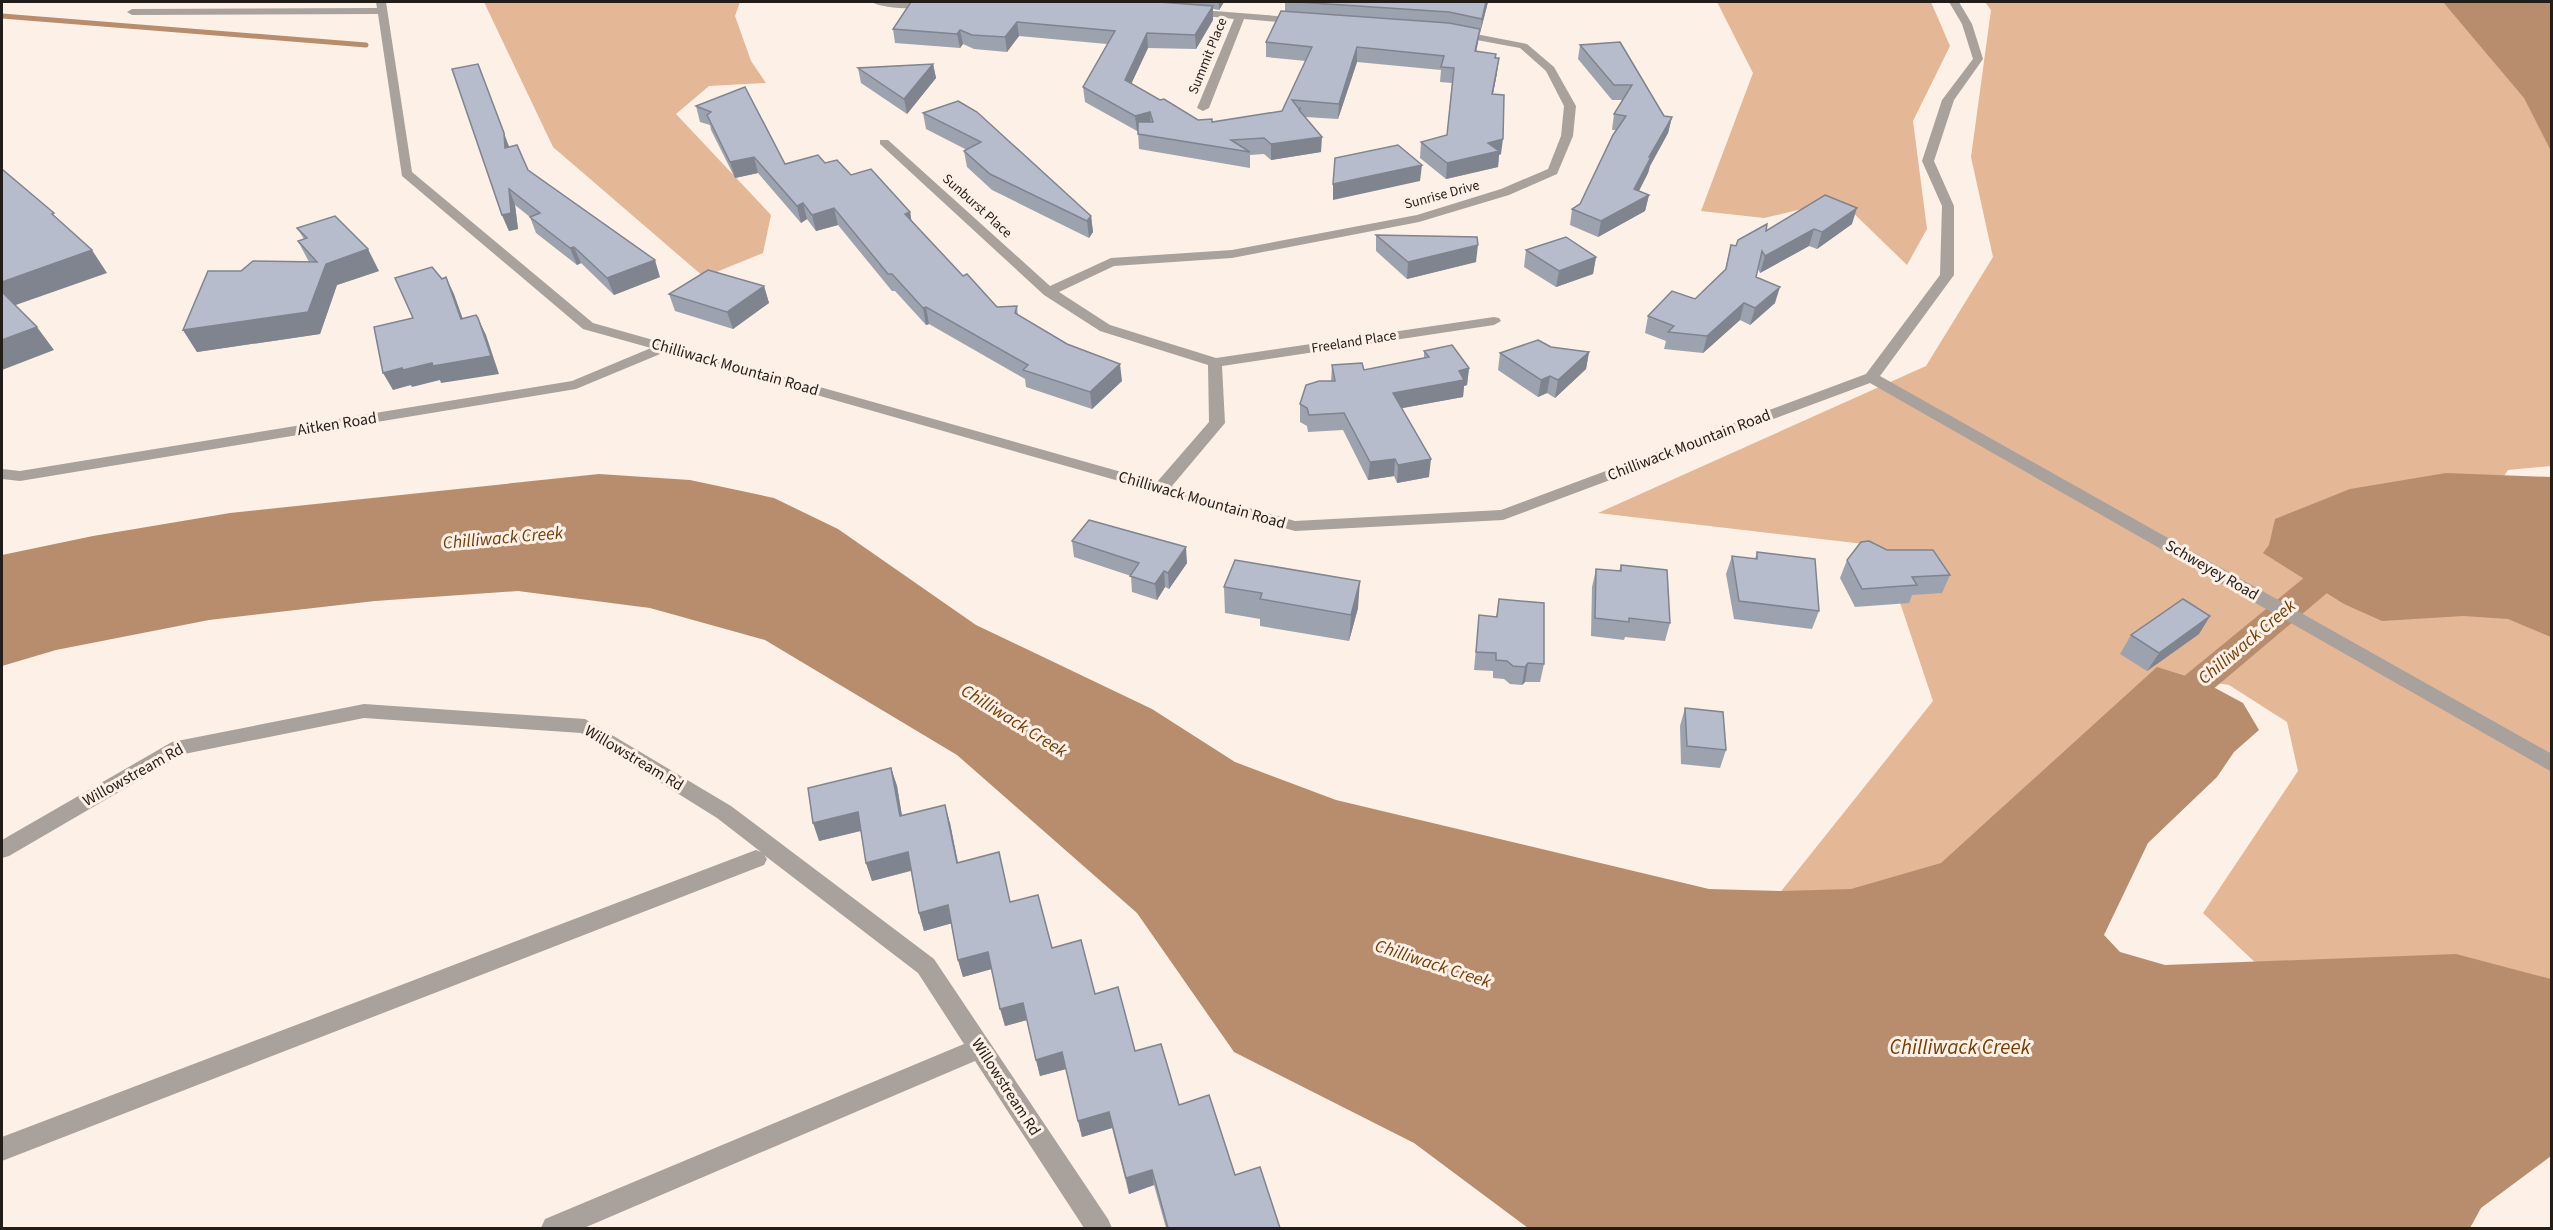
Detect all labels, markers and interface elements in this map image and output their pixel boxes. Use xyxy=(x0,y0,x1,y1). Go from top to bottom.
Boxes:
street label: Summit Place xyxy=(1184,15,1232,97)
street label: Sunburst Place xyxy=(938,169,1016,243)
street label: Sunrise Drive xyxy=(1402,175,1482,215)
street label: Freeland Place xyxy=(1310,325,1398,359)
street label: Chilliwack Mountain Road xyxy=(649,333,821,401)
street label: Chilliwack Mountain Road xyxy=(1604,404,1774,486)
street label: Aitken Road xyxy=(296,407,378,441)
street label: Chilliwack Mountain Road xyxy=(1116,466,1288,534)
water label: Chilliwack Creek xyxy=(442,520,565,556)
street label: Schweyey Road xyxy=(2161,534,2263,606)
water label: Chilliwack Creek xyxy=(2193,593,2302,690)
water label: Chilliwack Creek xyxy=(956,678,1072,764)
street label: Willowstream Rd xyxy=(580,720,688,796)
street label: Willowstream Rd xyxy=(79,738,187,812)
water label: Chilliwack Creek xyxy=(1372,933,1495,995)
water label: Chilliwack Creek xyxy=(1890,1032,2031,1062)
street label: Willowstream Rd xyxy=(966,1034,1046,1140)

